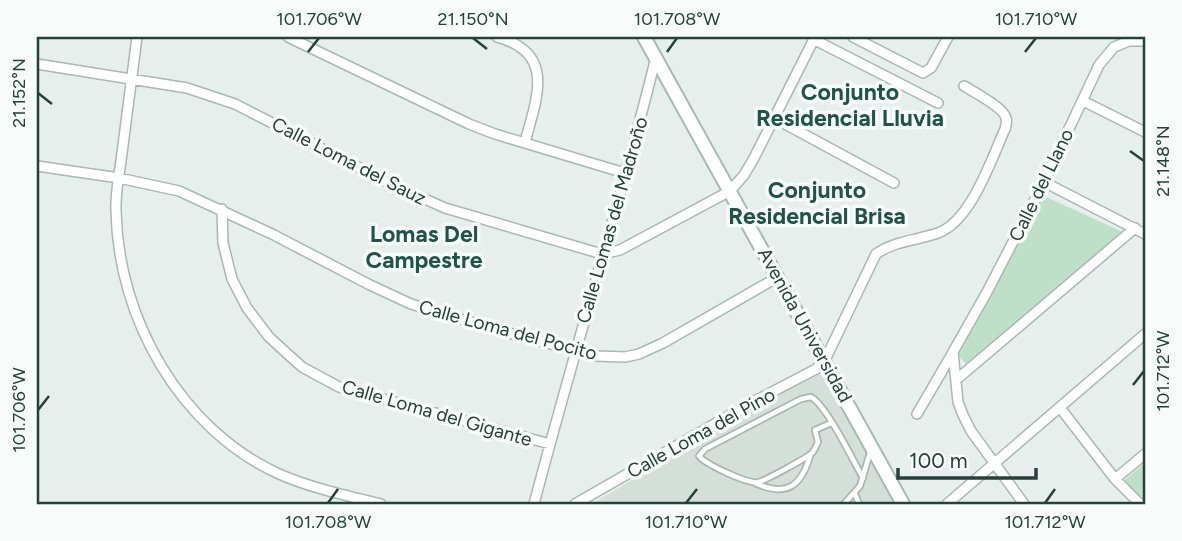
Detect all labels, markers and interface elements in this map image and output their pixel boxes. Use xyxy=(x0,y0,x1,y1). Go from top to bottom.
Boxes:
text: 101.706°W xyxy=(276,8,362,30)
text: 21.150°N xyxy=(437,8,509,30)
text: 101.708°W xyxy=(634,8,721,30)
text: 101.710°W xyxy=(995,8,1078,30)
text: 21.152°N xyxy=(8,58,30,128)
district label: Conjunto Residencial Lluvia xyxy=(756,78,944,132)
street label: Calle Loma del Sauz xyxy=(268,112,430,210)
street label: Calle Lomas del Madroño xyxy=(572,114,652,326)
street label: Calle del Llano xyxy=(1004,125,1078,245)
text: 21.148°N xyxy=(1152,125,1174,197)
district label: Conjunto Residencial Brisa xyxy=(728,176,906,230)
district label: Lomas Del Campestre xyxy=(366,220,483,274)
street label: Avenida Universidad xyxy=(753,244,857,406)
street label: Calle Loma del Pocito xyxy=(416,295,600,365)
text: 101.712°W xyxy=(1152,330,1174,412)
text: 101.706°W xyxy=(8,367,30,453)
street label: Calle Loma del Gigante xyxy=(339,375,535,451)
street label: Calle Loma del Pino xyxy=(623,383,779,483)
scale bar xyxy=(898,436,1037,480)
text: 100 m xyxy=(909,448,968,473)
text: 101.708°W xyxy=(285,511,372,533)
text: 101.710°W xyxy=(645,511,728,533)
text: 101.712°W xyxy=(1004,511,1086,533)

